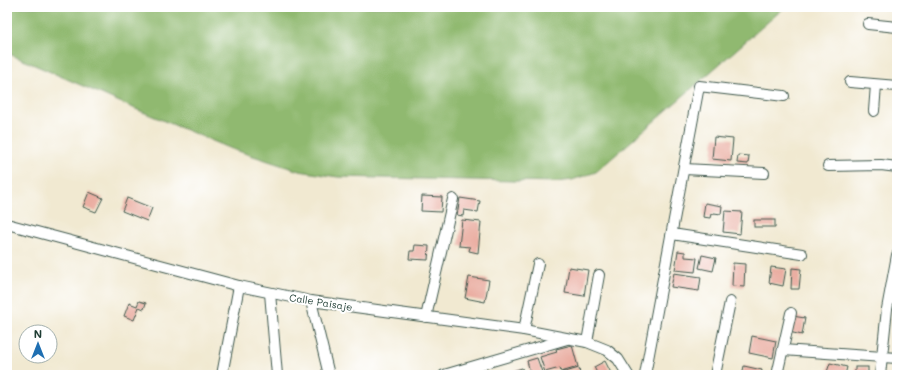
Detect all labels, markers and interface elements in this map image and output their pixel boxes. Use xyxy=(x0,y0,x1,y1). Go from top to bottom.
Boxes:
street label: Calle Paisaje xyxy=(288,290,354,314)
north arrow xyxy=(18,324,58,364)
text: N xyxy=(34,326,42,341)

